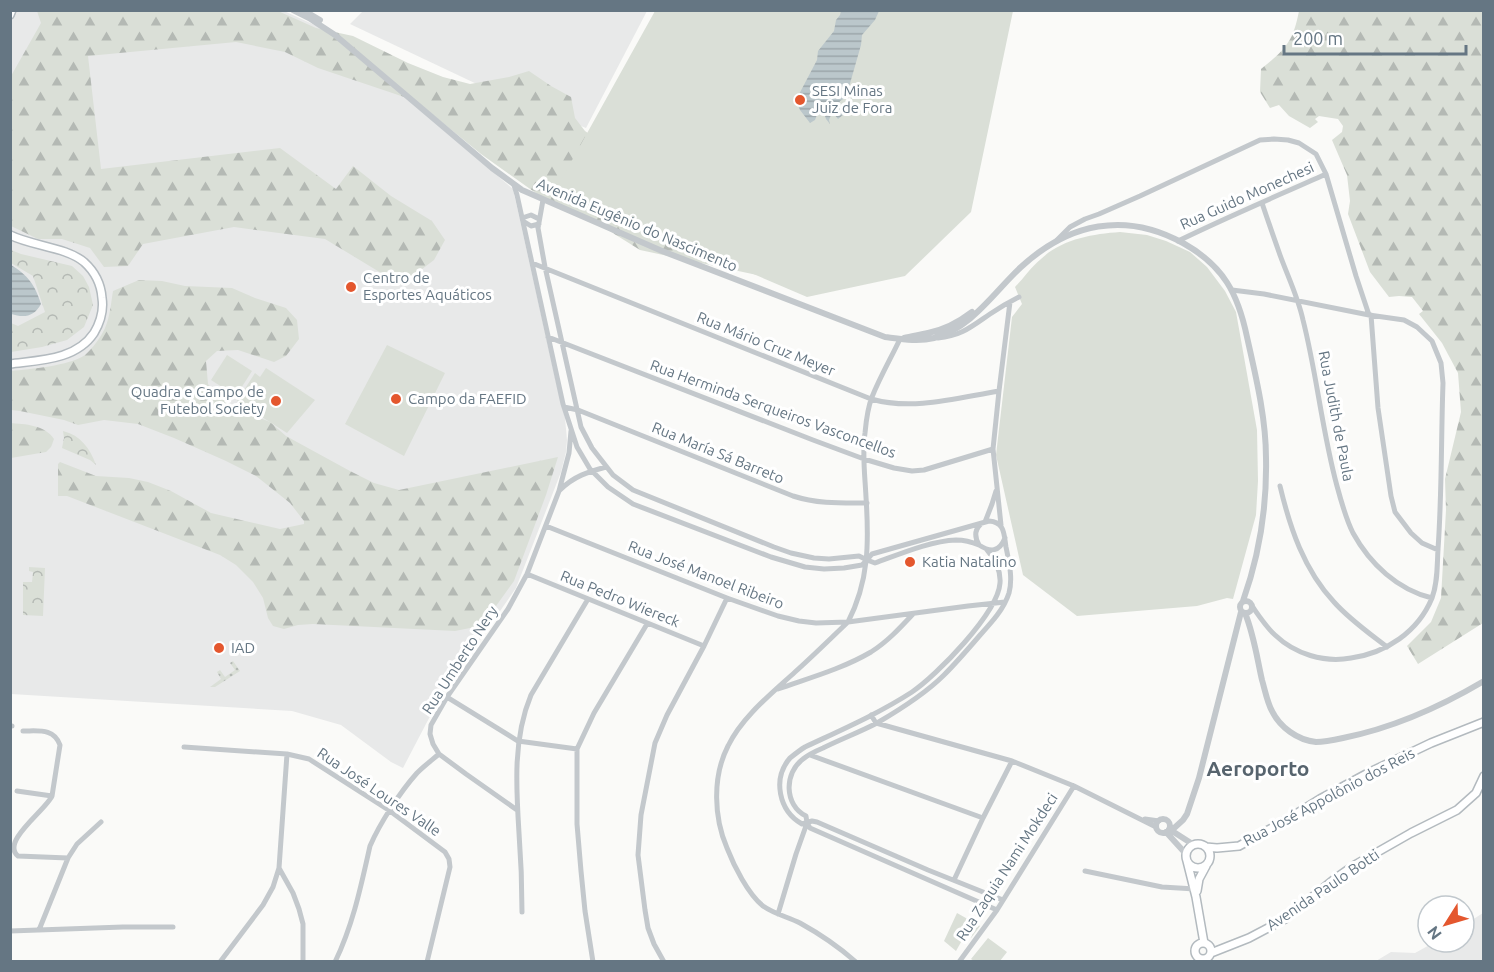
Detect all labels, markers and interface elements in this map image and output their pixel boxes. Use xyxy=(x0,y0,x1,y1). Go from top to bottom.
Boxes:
scale bar xyxy=(1284,18,1466,56)
text: 200 m xyxy=(1293,28,1343,48)
place label: SESI Minas Juiz de Fora xyxy=(812,82,892,116)
marker: SESI Minas Juiz de Fora xyxy=(793,93,807,107)
street label: Rua Guido Monechesi xyxy=(1177,158,1316,233)
street label: Avenida Eugênio do Nascimento xyxy=(534,174,740,275)
place label: Centro de Esportes Aquáticos xyxy=(363,269,492,303)
marker: Centro de Esportes Aquáticos xyxy=(344,280,358,294)
street label: Rua Mário Cruz Meyer xyxy=(695,308,838,379)
street label: Rua Judith de Paula xyxy=(1315,349,1357,483)
street label: Rua Herminda Serqueiros Vasconcellos xyxy=(648,356,898,461)
place label: Quadra e Campo de Futebol Society xyxy=(131,383,264,417)
place label: Campo da FAEFID xyxy=(408,390,527,407)
marker: Campo da FAEFID xyxy=(389,392,403,406)
marker: Quadra e Campo de Futebol Society xyxy=(269,394,283,408)
street label: Rua María Sá Barreto xyxy=(650,418,787,487)
street label: Rua José Manoel Ribeiro xyxy=(626,537,786,612)
place label: Katia Natalino xyxy=(922,553,1016,570)
marker: Katia Natalino xyxy=(903,555,917,569)
street label: Rua Pedro Wiereck xyxy=(558,567,683,630)
street label: Rua Umberto Nery xyxy=(418,603,501,717)
place label: IAD xyxy=(231,639,255,656)
marker: IAD xyxy=(212,641,226,655)
street label: Rua José Loures Valle xyxy=(314,744,444,839)
street label: Rua José Appolônio dos Reis xyxy=(1240,744,1417,849)
district label: Aeroporto xyxy=(1206,756,1310,780)
street label: Rua Zaquia Nami Mokdeci xyxy=(952,790,1061,944)
street label: Avenida Paulo Botti xyxy=(1263,846,1382,934)
north arrow xyxy=(1416,894,1476,954)
text: N xyxy=(1423,923,1445,943)

